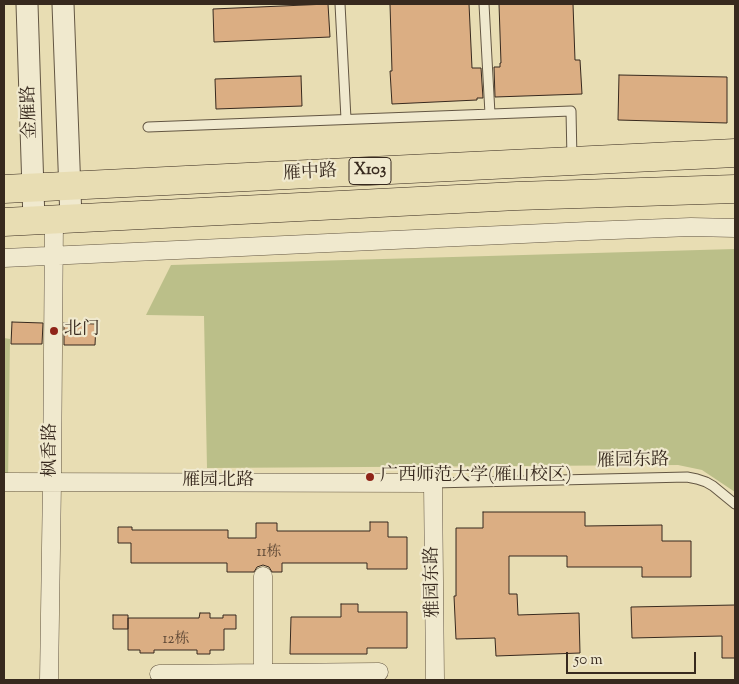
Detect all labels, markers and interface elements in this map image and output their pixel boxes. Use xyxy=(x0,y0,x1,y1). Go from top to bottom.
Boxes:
street label: 金雁路 xyxy=(19,85,43,139)
road number: X103 xyxy=(349,158,391,185)
street label: 雁中路 xyxy=(282,162,338,186)
place label: 北门 xyxy=(64,320,100,342)
marker: 北门 xyxy=(48,325,60,337)
street label: 枫香路 xyxy=(41,423,63,477)
street label: 雁园东路 xyxy=(597,451,669,473)
place label: 广西师范大学(雁山校区) xyxy=(380,466,572,488)
street label: 雁园北路 xyxy=(182,471,254,493)
marker: 广西师范大学(雁山校区) xyxy=(364,471,376,483)
house number: 11栋 xyxy=(256,544,282,562)
street label: 雅园东路 xyxy=(423,546,445,618)
house number: 12栋 xyxy=(162,631,190,649)
scale bar xyxy=(569,642,699,674)
text: 50 m xyxy=(574,650,603,671)

